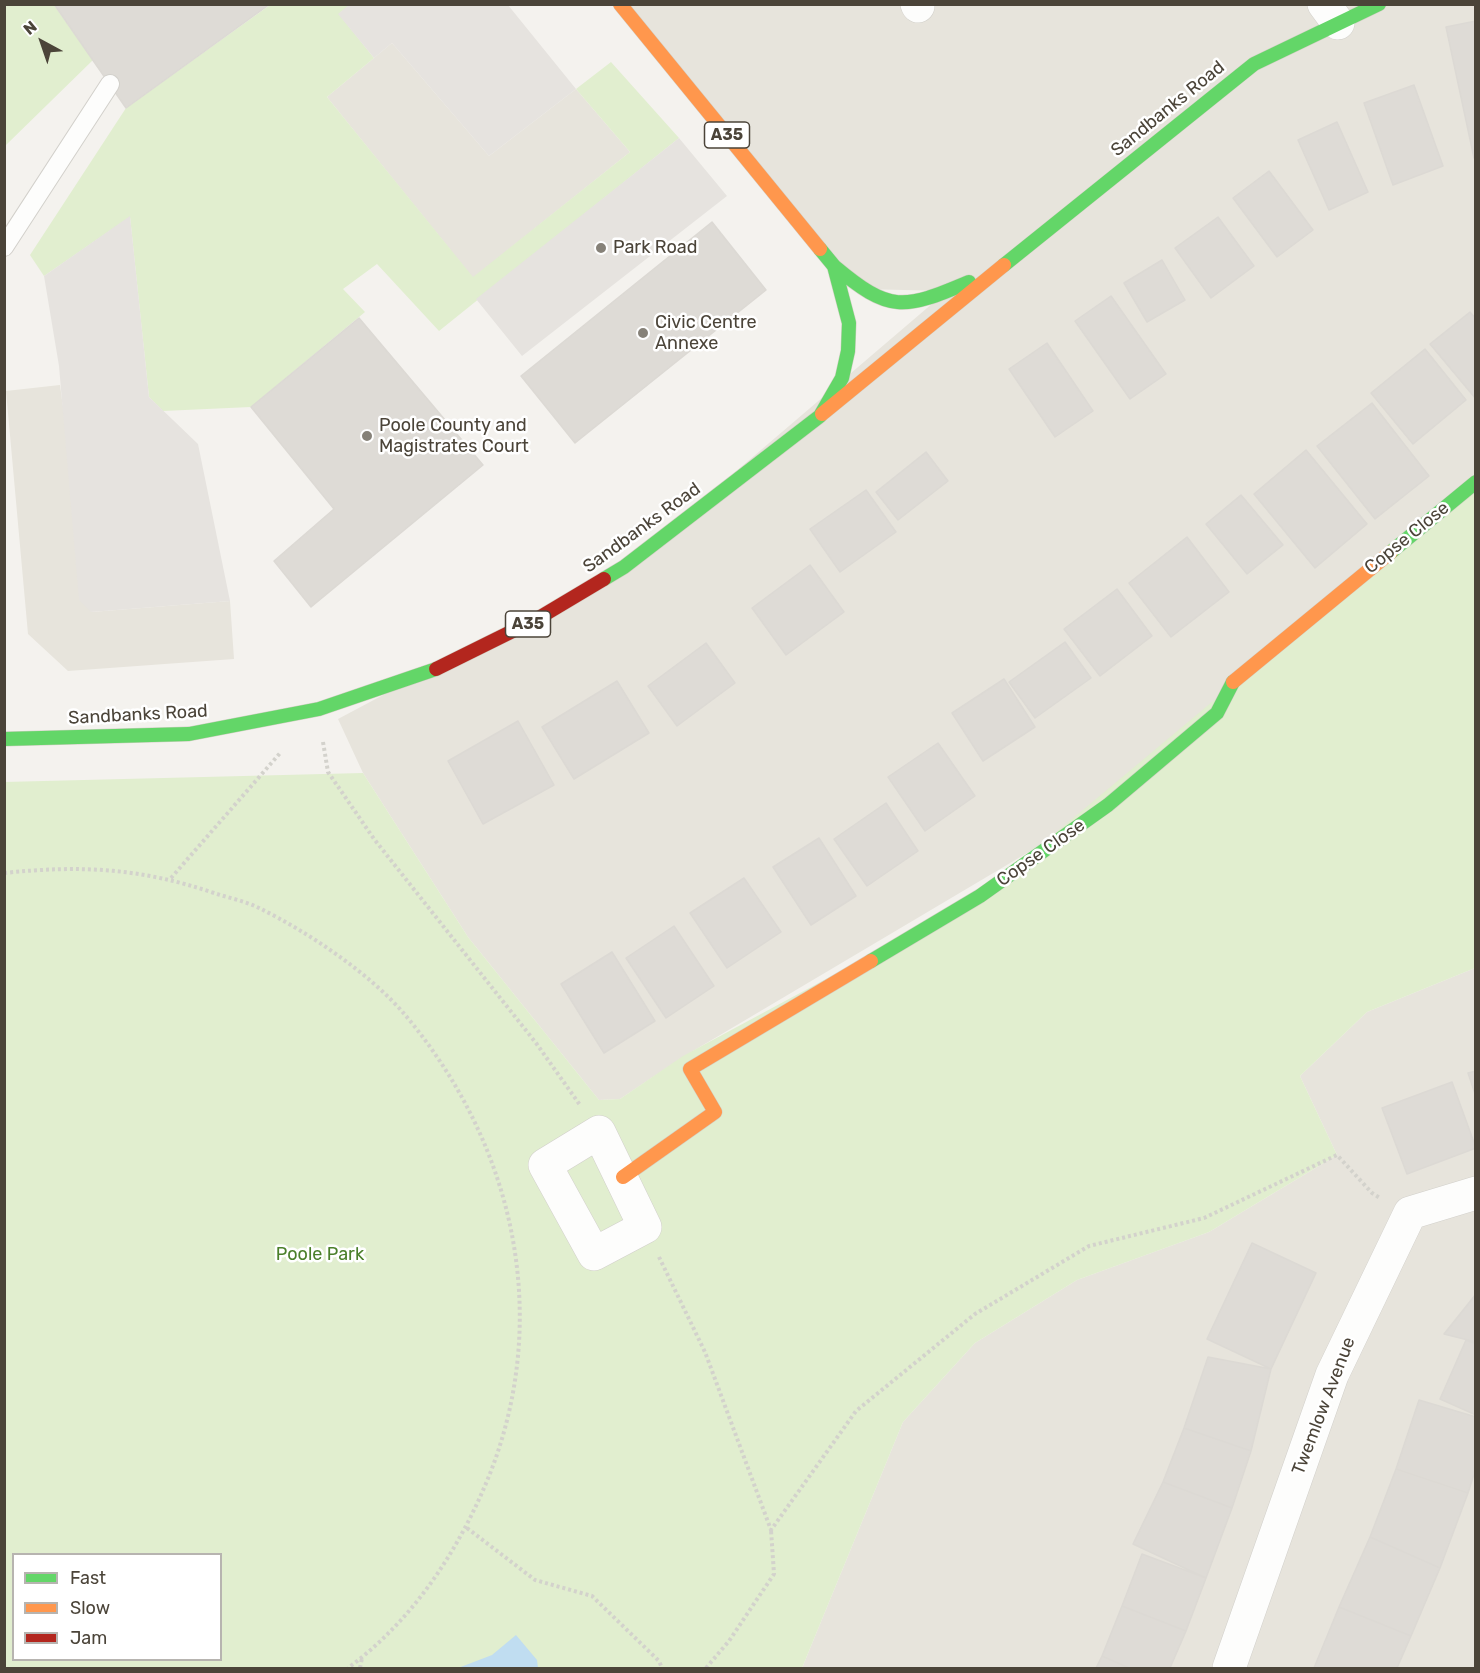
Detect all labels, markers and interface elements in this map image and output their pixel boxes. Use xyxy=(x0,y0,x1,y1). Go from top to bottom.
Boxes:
north arrow xyxy=(12,12,72,72)
text: N xyxy=(20,17,41,39)
street label: Sandbanks Road xyxy=(1107,57,1229,161)
road number: A35 xyxy=(704,122,750,148)
place label: Park Road xyxy=(613,237,698,259)
marker: Park Road xyxy=(594,241,608,255)
place label: Civic Centre Annexe xyxy=(655,312,757,354)
marker: Civic Centre Annexe xyxy=(636,326,650,340)
place label: Poole County and Magistrates Court xyxy=(379,415,529,458)
marker: Poole County and Magistrates Court xyxy=(360,429,374,443)
street label: Sandbanks Road xyxy=(579,478,705,578)
street label: Copse Close xyxy=(1360,497,1454,579)
road number: A35 xyxy=(506,611,550,637)
street label: Sandbanks Road xyxy=(68,701,208,729)
street label: Copse Close xyxy=(993,815,1089,891)
park label: Poole Park xyxy=(276,1244,364,1266)
street label: Twemlow Avenue xyxy=(1288,1334,1360,1478)
legend xyxy=(12,1553,222,1661)
text: Fast xyxy=(70,1567,106,1589)
text: Slow xyxy=(70,1597,110,1619)
text: Jam xyxy=(70,1627,107,1649)

